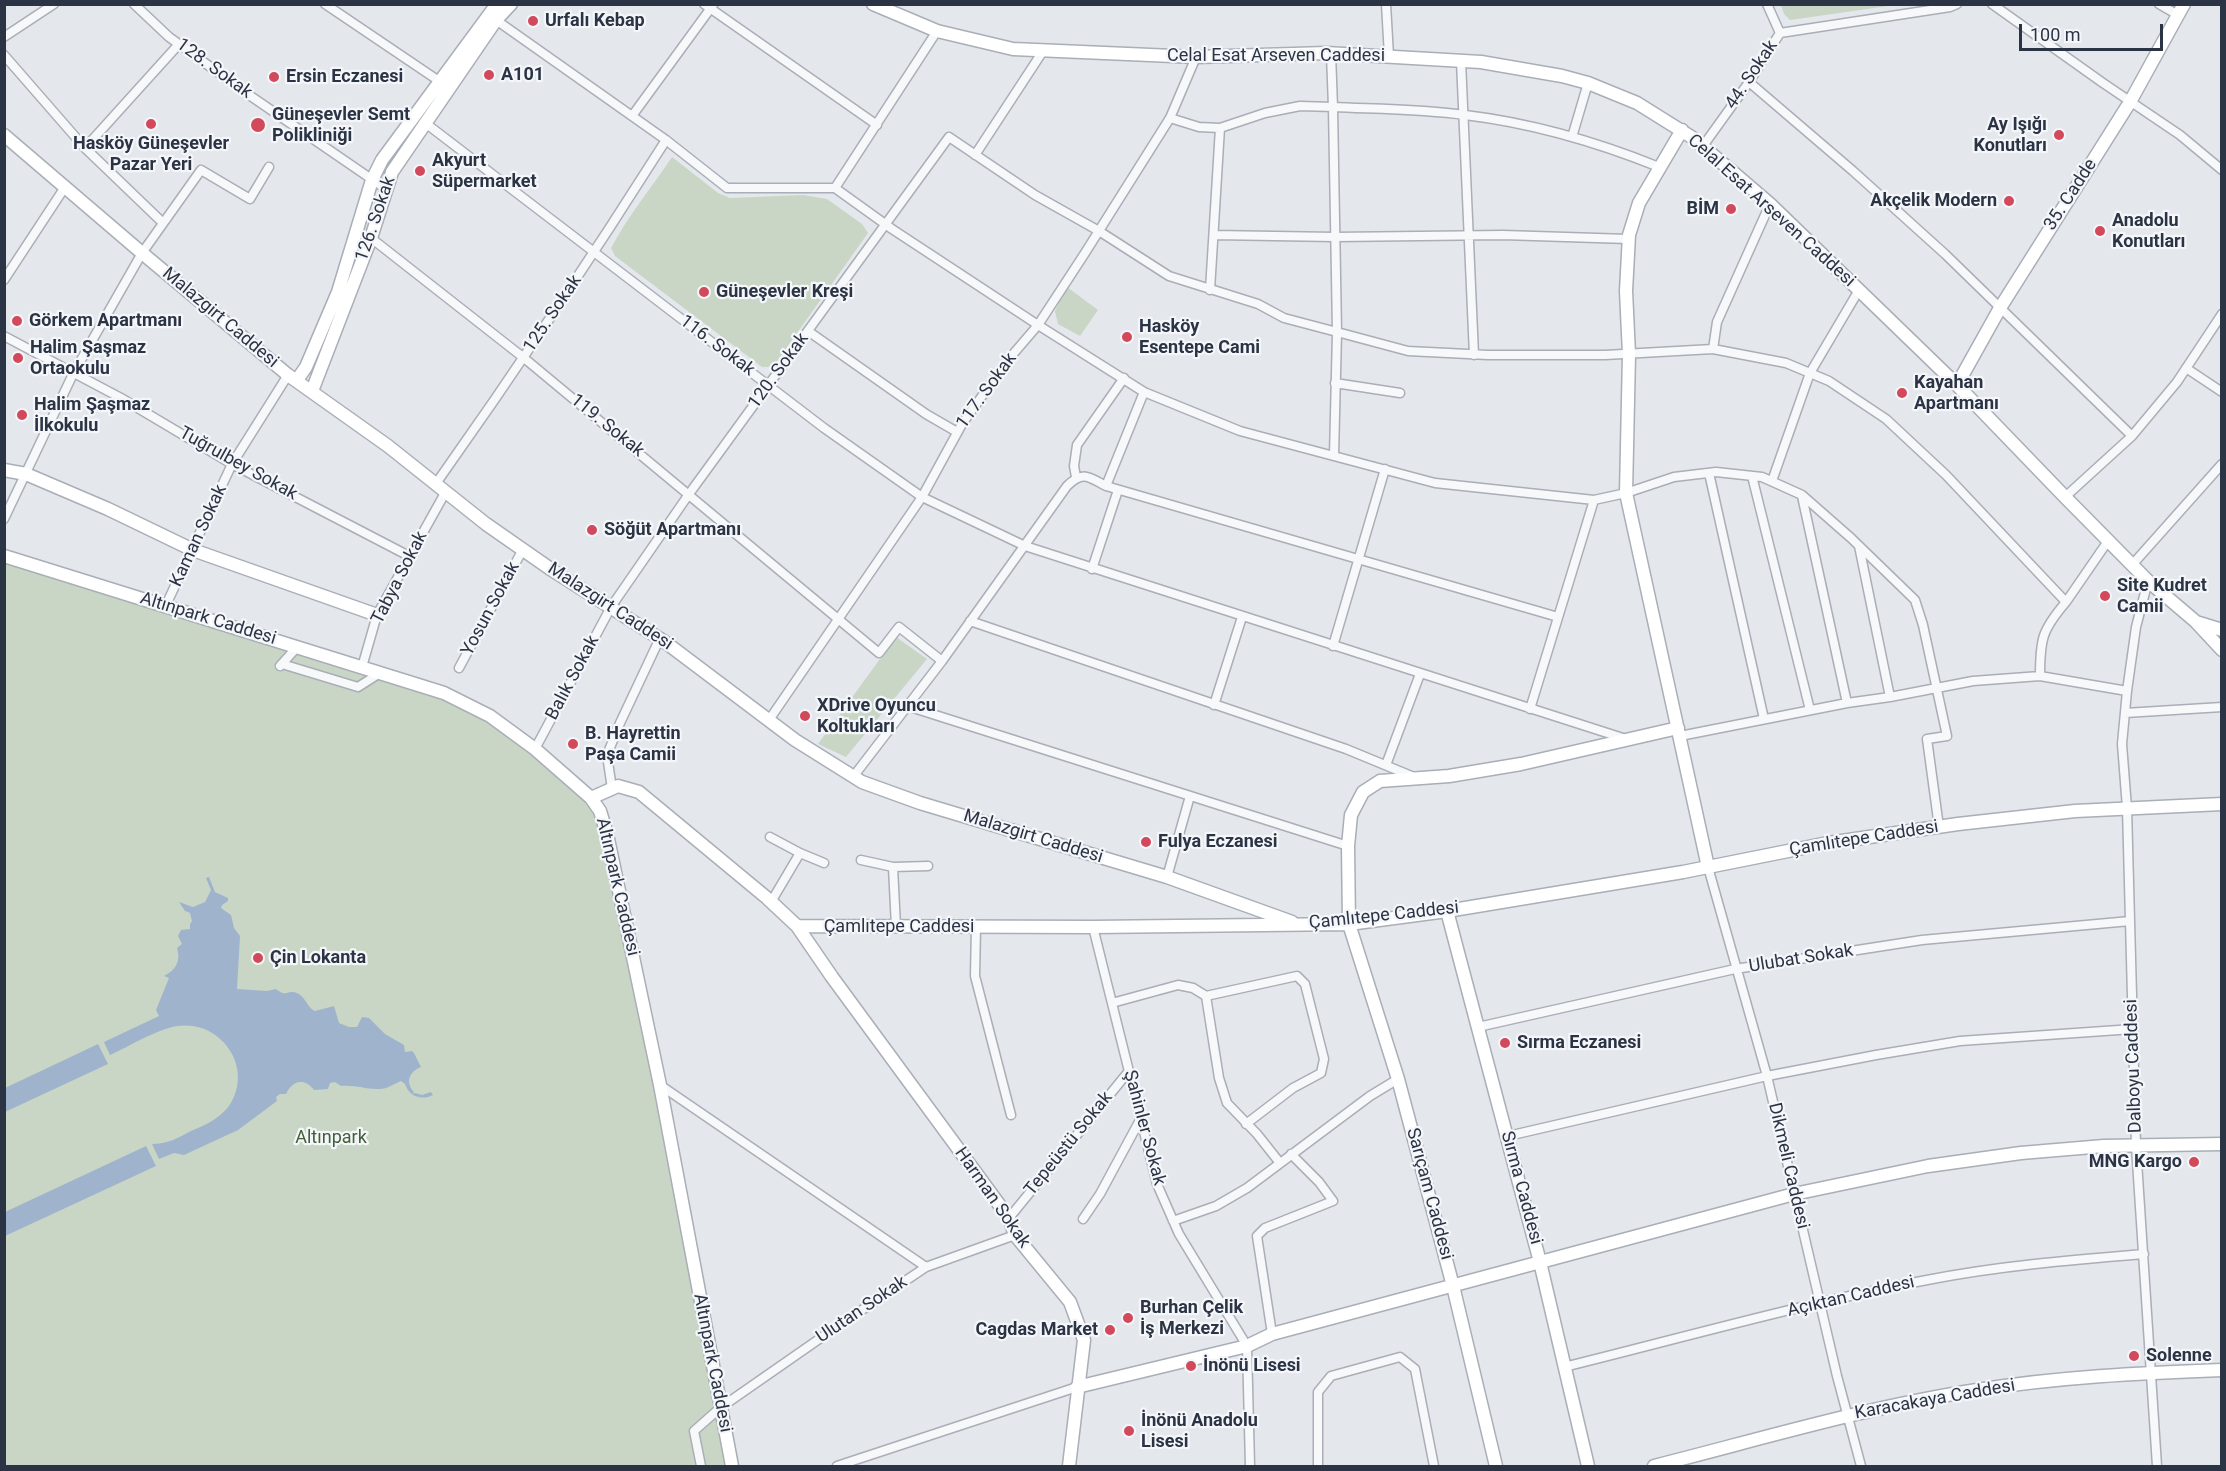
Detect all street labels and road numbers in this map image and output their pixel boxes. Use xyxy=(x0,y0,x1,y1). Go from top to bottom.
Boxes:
street label: 128. Sokak xyxy=(172,34,256,104)
street label: 44. Sokak xyxy=(1721,36,1783,114)
street label: Celal Esat Arseven Caddesi xyxy=(1167,45,1385,67)
street label: Celal Esat Arseven Caddesi xyxy=(1683,130,1859,292)
street label: 35. Cadde xyxy=(2040,155,2102,235)
street label: 126. Sokak xyxy=(351,174,401,264)
street label: Malazgirt Caddesi xyxy=(158,263,282,373)
street label: 125. Sokak xyxy=(519,271,587,357)
street label: 116. Sokak xyxy=(675,311,759,381)
street label: 120. Sokak xyxy=(744,329,814,413)
street label: 117. Sokak xyxy=(952,349,1022,433)
street label: 119. Sokak xyxy=(566,390,648,462)
street label: Tuğrulbey Sokak xyxy=(175,423,301,505)
street label: Kaman Sokak xyxy=(166,482,232,590)
street label: Tabya Sokak xyxy=(367,528,433,628)
street label: Yosun Sokak xyxy=(457,558,525,660)
street label: Malazgirt Caddesi xyxy=(543,558,677,656)
street label: Altınpark Caddesi xyxy=(137,588,279,650)
street label: Balık Sokak xyxy=(542,632,604,724)
street label: Malazgirt Caddesi xyxy=(961,805,1105,869)
street label: Altınpark Caddesi xyxy=(591,816,643,958)
street label: Çamlıtepe Caddesi xyxy=(1788,817,1940,861)
street label: Çamlıtepe Caddesi xyxy=(1308,897,1460,935)
street label: Çamlıtepe Caddesi xyxy=(824,916,974,938)
street label: Ulubat Sokak xyxy=(1747,940,1855,978)
street label: Dalboyu Caddesi xyxy=(2121,999,2147,1133)
street label: Şahinler Sokak xyxy=(1118,1068,1170,1188)
street label: Tepeüstü Sokak xyxy=(1020,1088,1118,1200)
street label: Dikmeli Caddesi xyxy=(1763,1101,1813,1231)
street label: Sarıçam Caddesi xyxy=(1401,1126,1457,1262)
street label: Sırma Caddesi xyxy=(1496,1129,1546,1247)
street label: Harman Sokak xyxy=(949,1144,1035,1252)
street label: Ulutan Sokak xyxy=(812,1272,912,1348)
street label: Açıktan Caddesi xyxy=(1785,1272,1917,1322)
street label: Altınpark Caddesi xyxy=(688,1292,736,1434)
street label: Karacakaya Caddesi xyxy=(1853,1375,2017,1425)

